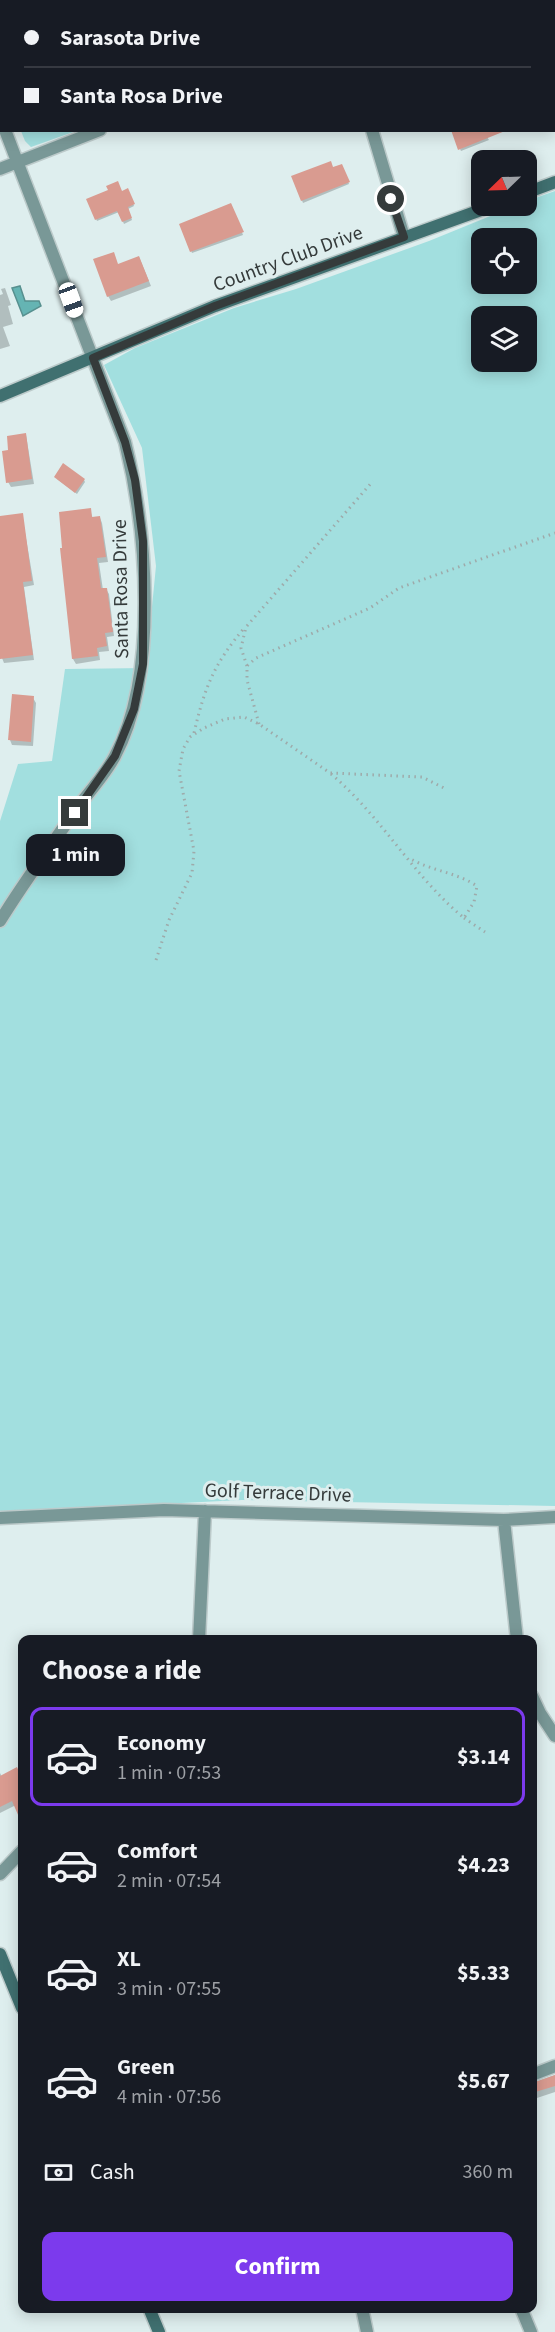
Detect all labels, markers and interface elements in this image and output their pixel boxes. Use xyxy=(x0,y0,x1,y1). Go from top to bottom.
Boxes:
text: Sarasota Drive xyxy=(60,22,200,54)
text: Santa Rosa Drive xyxy=(60,80,223,112)
north arrow xyxy=(471,150,537,216)
map controls xyxy=(471,150,537,372)
route start xyxy=(377,185,404,212)
street label: Country Club Drive xyxy=(209,219,367,299)
button: locate xyxy=(471,228,537,294)
car xyxy=(56,280,86,320)
button: layers xyxy=(471,306,537,372)
street label: Santa Rosa Drive xyxy=(106,519,136,659)
route end xyxy=(61,799,88,826)
callout: 1 min xyxy=(26,834,124,876)
text: 1 min xyxy=(51,841,100,869)
street label: Golf Terrace Drive xyxy=(204,1476,352,1510)
text: Choose a ride xyxy=(42,1651,202,1690)
text: Economy xyxy=(117,1727,206,1759)
icon: car xyxy=(45,1730,99,1784)
text: $3.14 xyxy=(457,1741,510,1773)
text: 1 min · 07:53 xyxy=(117,1759,221,1787)
text: Comfort xyxy=(117,1835,198,1867)
icon: car xyxy=(45,1838,99,1892)
text: $4.23 xyxy=(457,1849,510,1881)
text: 2 min · 07:54 xyxy=(117,1867,221,1895)
text: XL xyxy=(117,1943,141,1975)
icon: car xyxy=(45,1946,99,2000)
text: $5.33 xyxy=(457,1957,510,1989)
text: 3 min · 07:55 xyxy=(117,1975,221,2003)
text: Green xyxy=(117,2051,175,2083)
icon: car xyxy=(45,2054,99,2108)
text: $5.67 xyxy=(457,2065,510,2097)
text: 4 min · 07:56 xyxy=(117,2083,221,2111)
icon: cash xyxy=(42,2156,75,2189)
text: Cash xyxy=(90,2156,135,2188)
text: 360 m xyxy=(463,2158,513,2186)
button: Confirm xyxy=(42,2232,513,2301)

